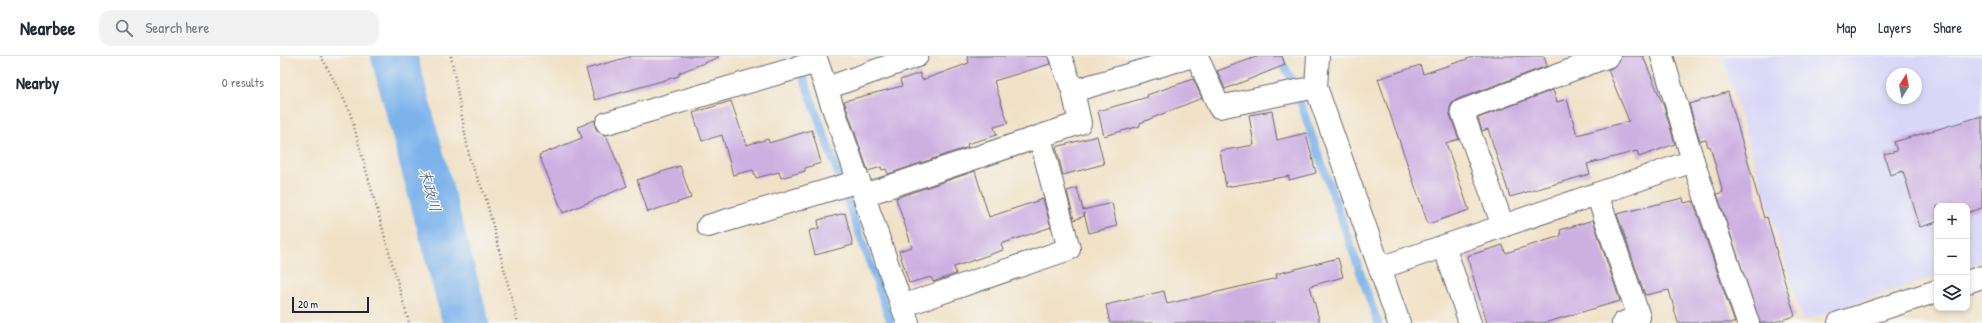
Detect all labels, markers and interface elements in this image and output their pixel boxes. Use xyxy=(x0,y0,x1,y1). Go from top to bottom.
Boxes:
search box xyxy=(99,10,379,46)
text: Nearbee xyxy=(20,15,75,41)
icon: search xyxy=(113,17,135,39)
text: Search here xyxy=(145,17,210,38)
text: Map xyxy=(1836,18,1856,37)
text: Layers xyxy=(1878,18,1911,37)
text: Share xyxy=(1933,18,1962,37)
north arrow xyxy=(1886,68,1922,104)
text: Nearby xyxy=(16,71,59,94)
text: 0 results xyxy=(222,73,264,91)
water label: 末政川 xyxy=(415,165,446,214)
map controls xyxy=(1934,203,1970,311)
button: + xyxy=(1934,203,1970,239)
button: − xyxy=(1934,239,1970,275)
button: layers xyxy=(1934,275,1970,311)
scale bar xyxy=(292,295,369,314)
text: 20 m xyxy=(298,297,318,311)

